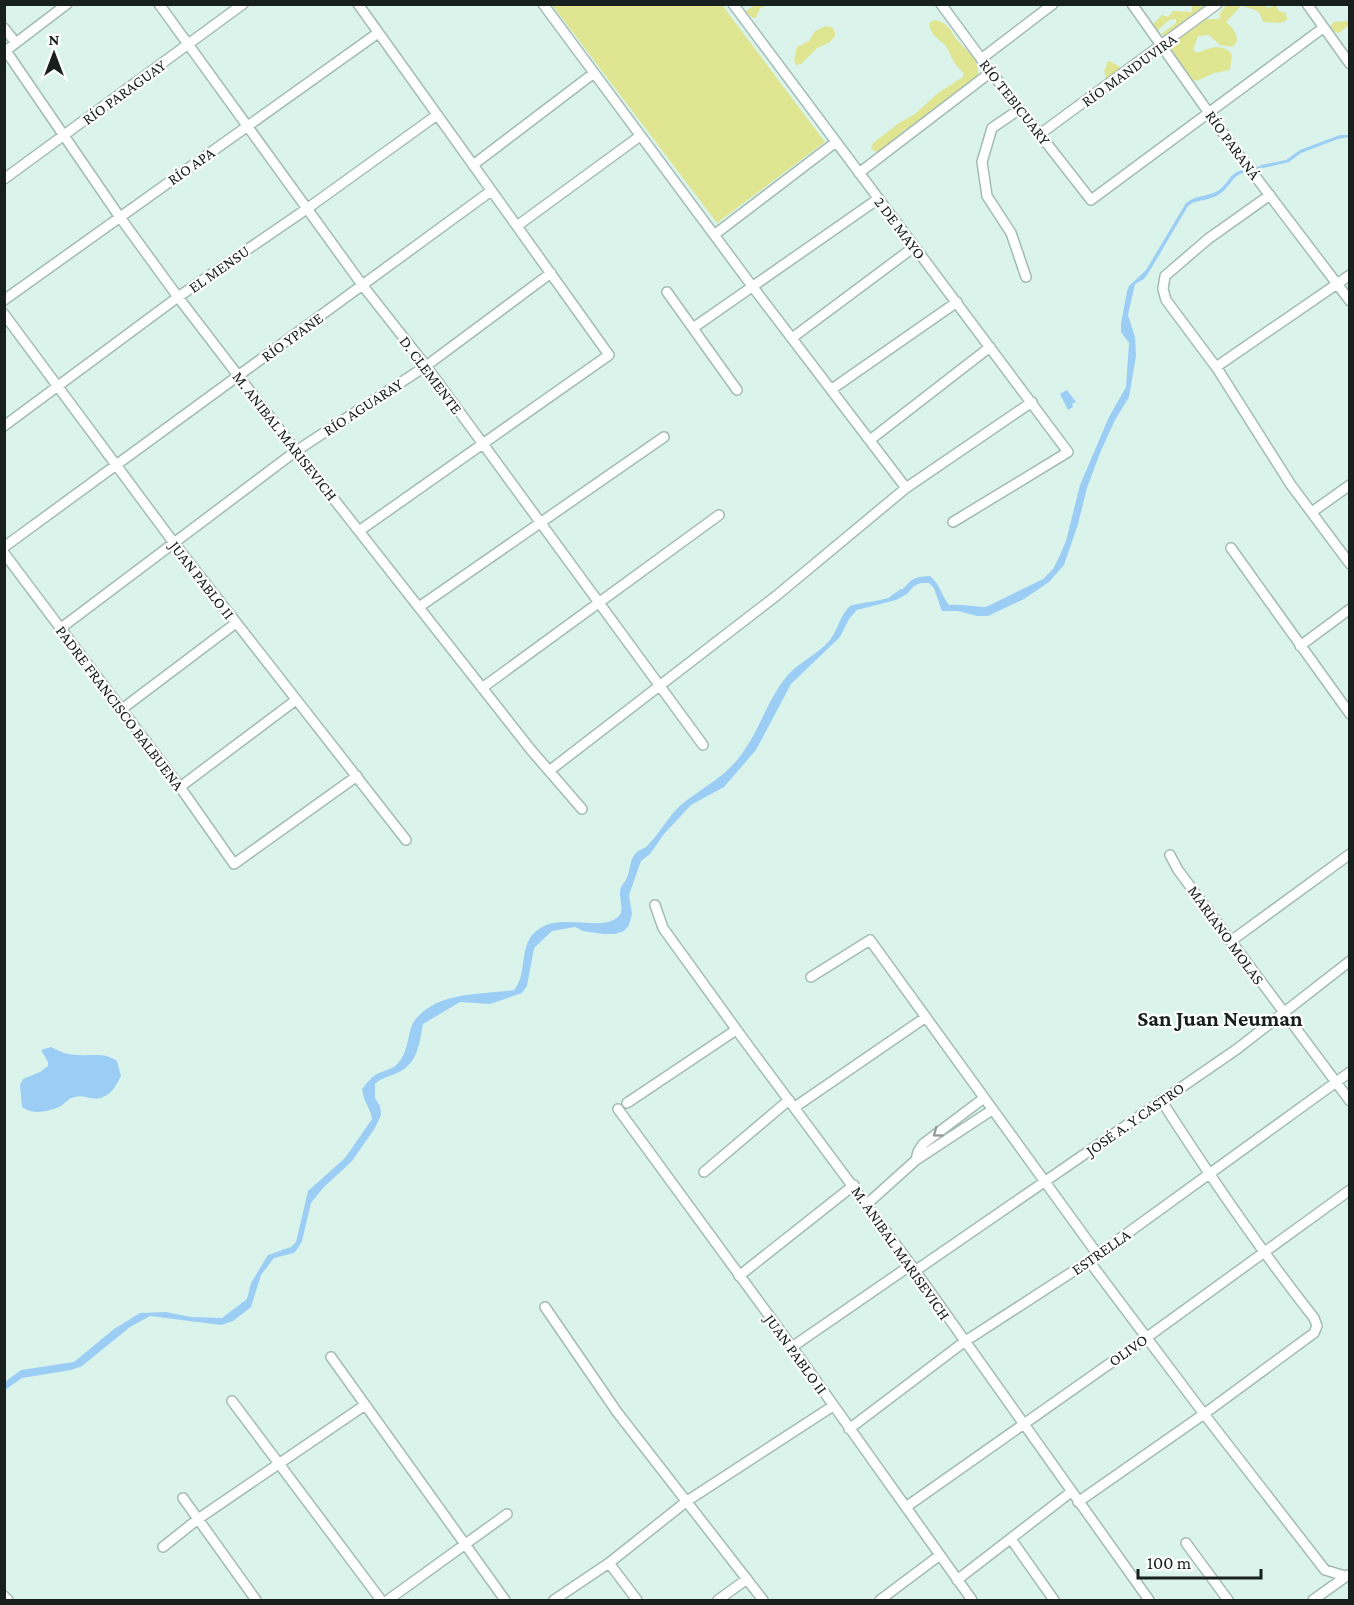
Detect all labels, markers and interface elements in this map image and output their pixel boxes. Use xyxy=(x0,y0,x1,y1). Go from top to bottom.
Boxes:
north arrow xyxy=(24,24,84,84)
street label: RÍO MANDUVIRA xyxy=(1078,29,1180,110)
text: N xyxy=(49,31,60,48)
street label: RÍO PARAGUAY xyxy=(79,56,169,128)
street label: RÍO TEBICUARY xyxy=(976,56,1054,149)
street label: RÍO PARANÁ xyxy=(1202,107,1264,184)
street label: RÍO APA xyxy=(164,143,218,188)
street label: 2 DE MAYO xyxy=(871,194,929,262)
street label: EL MENSU xyxy=(185,242,253,296)
street label: RÍO YPANE xyxy=(258,309,326,365)
street label: D. CLEMENTE xyxy=(396,333,466,417)
street label: M. ANIBAL MARISEVICH xyxy=(229,368,341,504)
street label: RÍO AGUARAY xyxy=(320,375,406,439)
street label: JUAN PABLO II xyxy=(164,536,238,623)
street label: PADRE FRANCISCO BALBUENA xyxy=(53,622,188,794)
street label: MARIANO MOLAS xyxy=(1184,882,1268,988)
district label: San Juan Neuman xyxy=(1137,1006,1303,1031)
street label: JOSÉ A. Y CASTRO xyxy=(1081,1079,1188,1161)
one-way arrow xyxy=(933,1126,944,1137)
street label: M. ANIBAL MARISEVICH xyxy=(848,1183,954,1323)
street label: ESTRELLA xyxy=(1069,1225,1134,1278)
street label: JUAN PABLO II xyxy=(759,1309,831,1398)
street label: OLIVO xyxy=(1105,1331,1151,1369)
scale bar xyxy=(1138,1542,1261,1580)
text: 100 m xyxy=(1147,1553,1192,1573)

